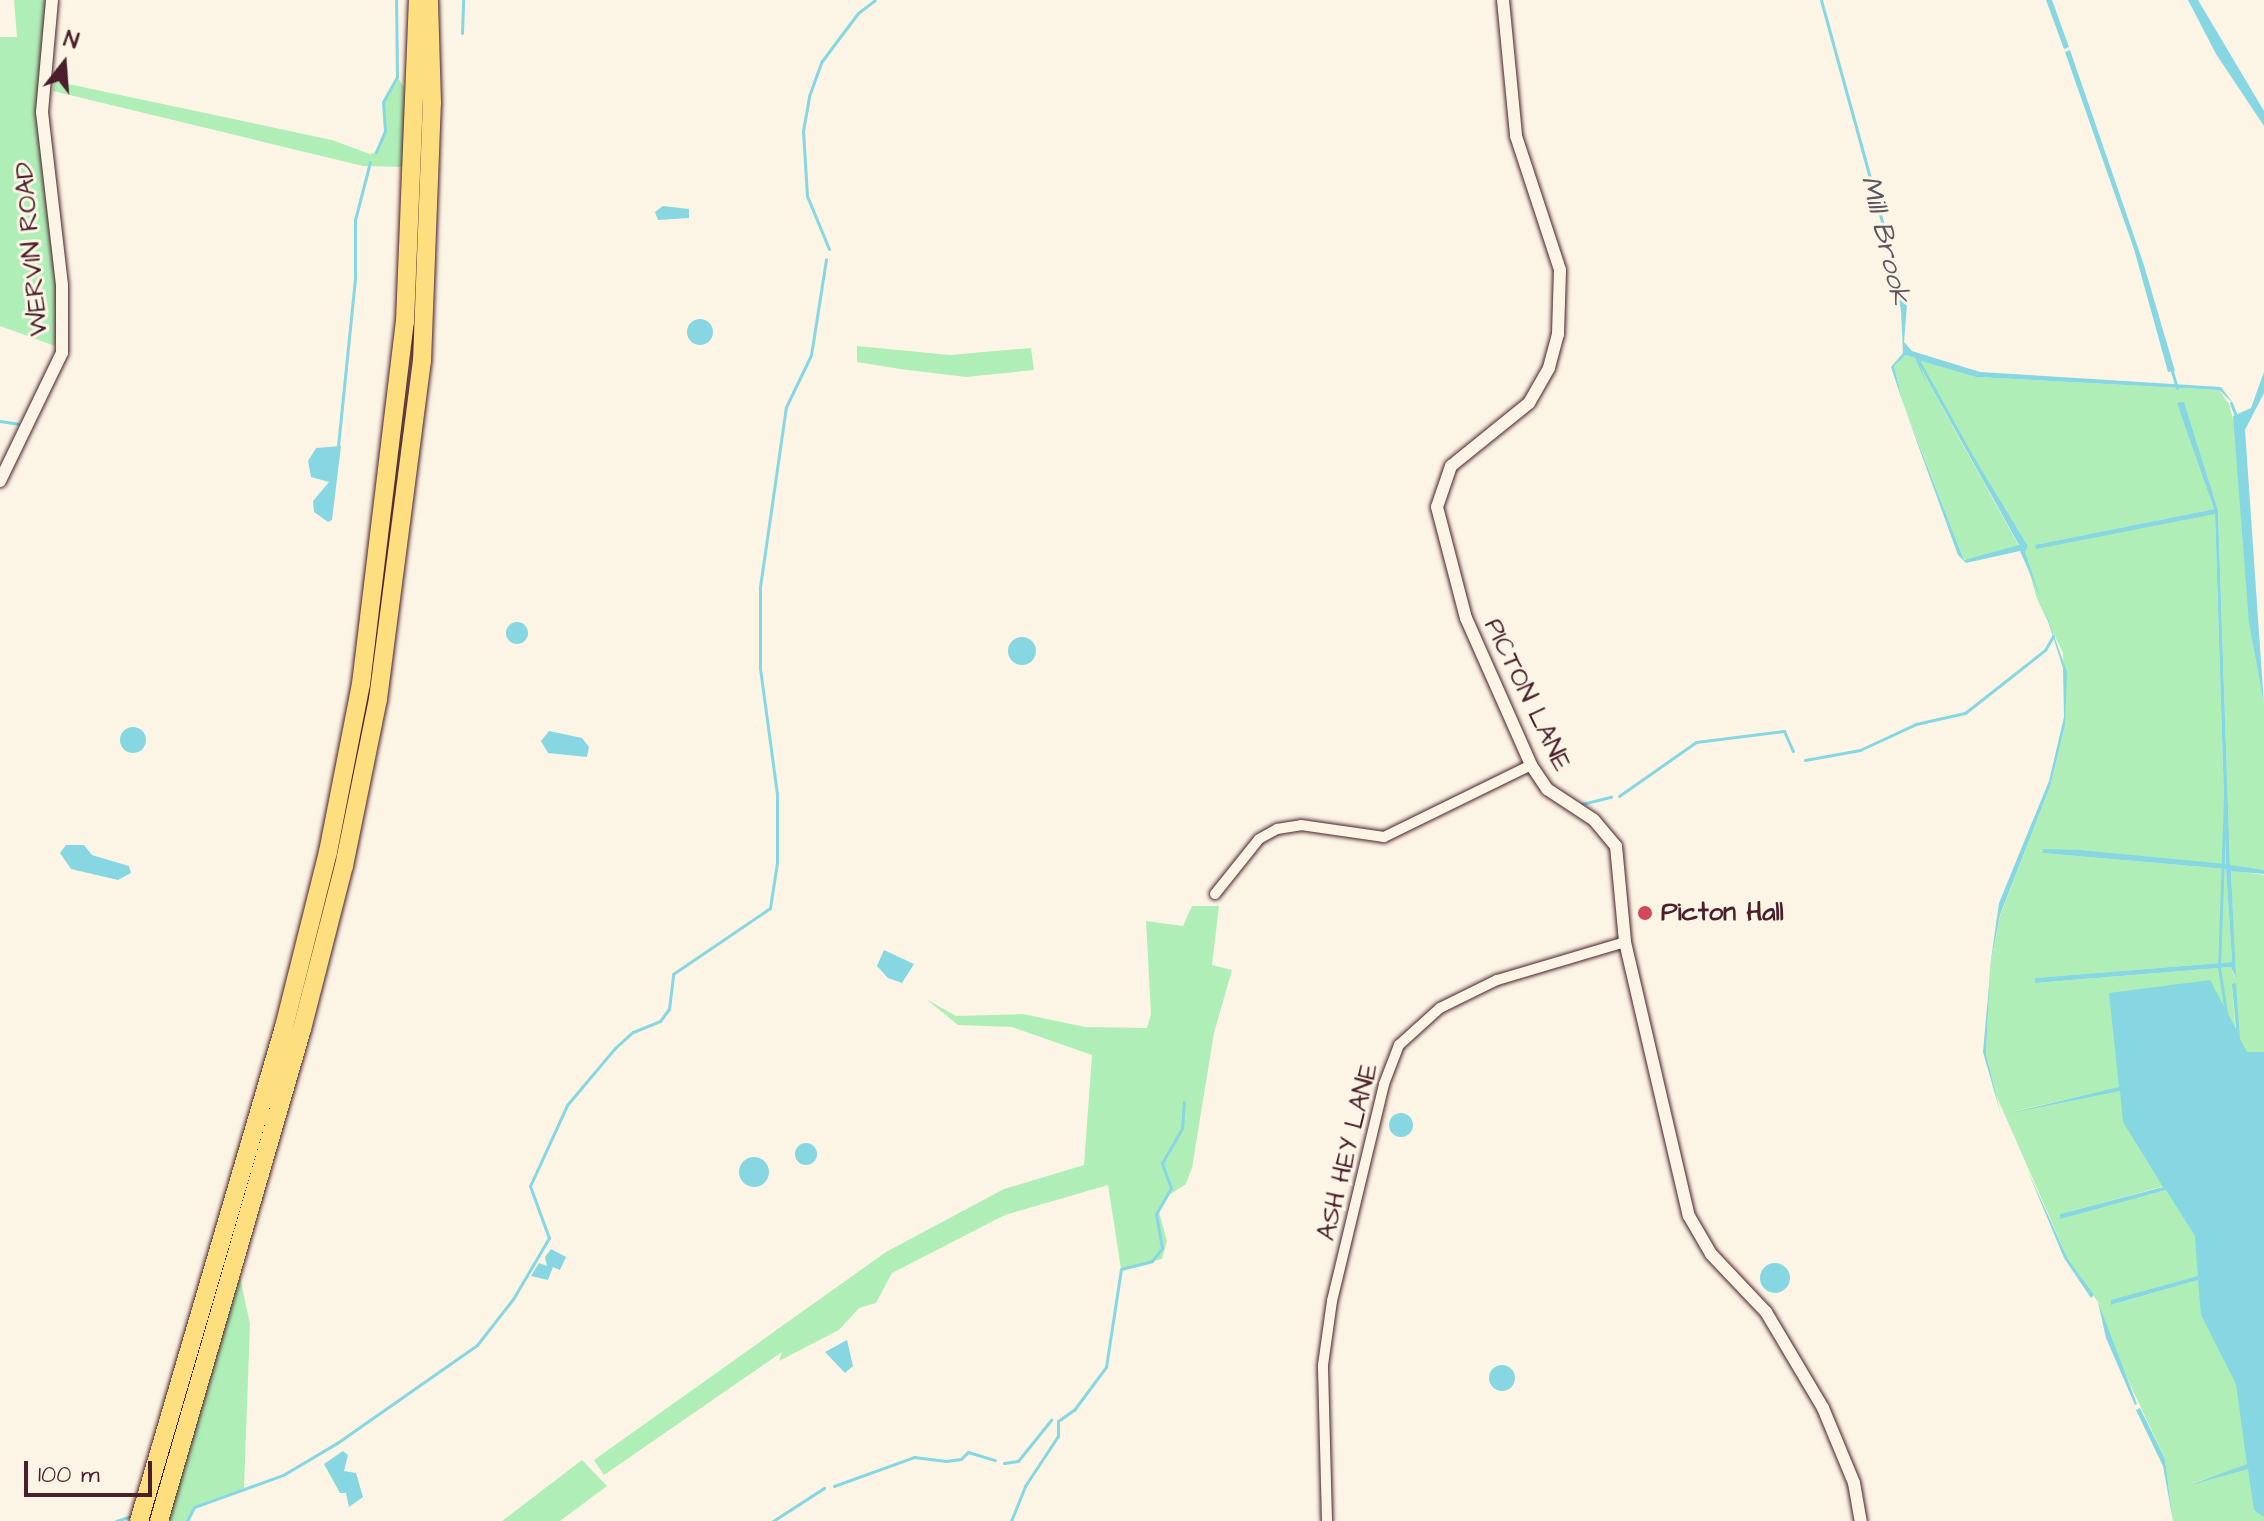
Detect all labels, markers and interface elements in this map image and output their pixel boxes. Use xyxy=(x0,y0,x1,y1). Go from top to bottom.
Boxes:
north arrow xyxy=(24,24,104,104)
text: N xyxy=(60,24,82,57)
street label: WERVIN ROAD xyxy=(9,161,55,337)
water label: Mill Brook xyxy=(1853,172,1917,308)
street label: PICTON LANE xyxy=(1477,614,1577,776)
place label: Picton Hall xyxy=(1661,897,1784,929)
marker: Picton Hall xyxy=(1636,904,1654,922)
street label: ASH HEY LANE xyxy=(1311,1060,1385,1244)
scale bar xyxy=(28,1445,156,1495)
text: 100 m xyxy=(38,1458,100,1492)

